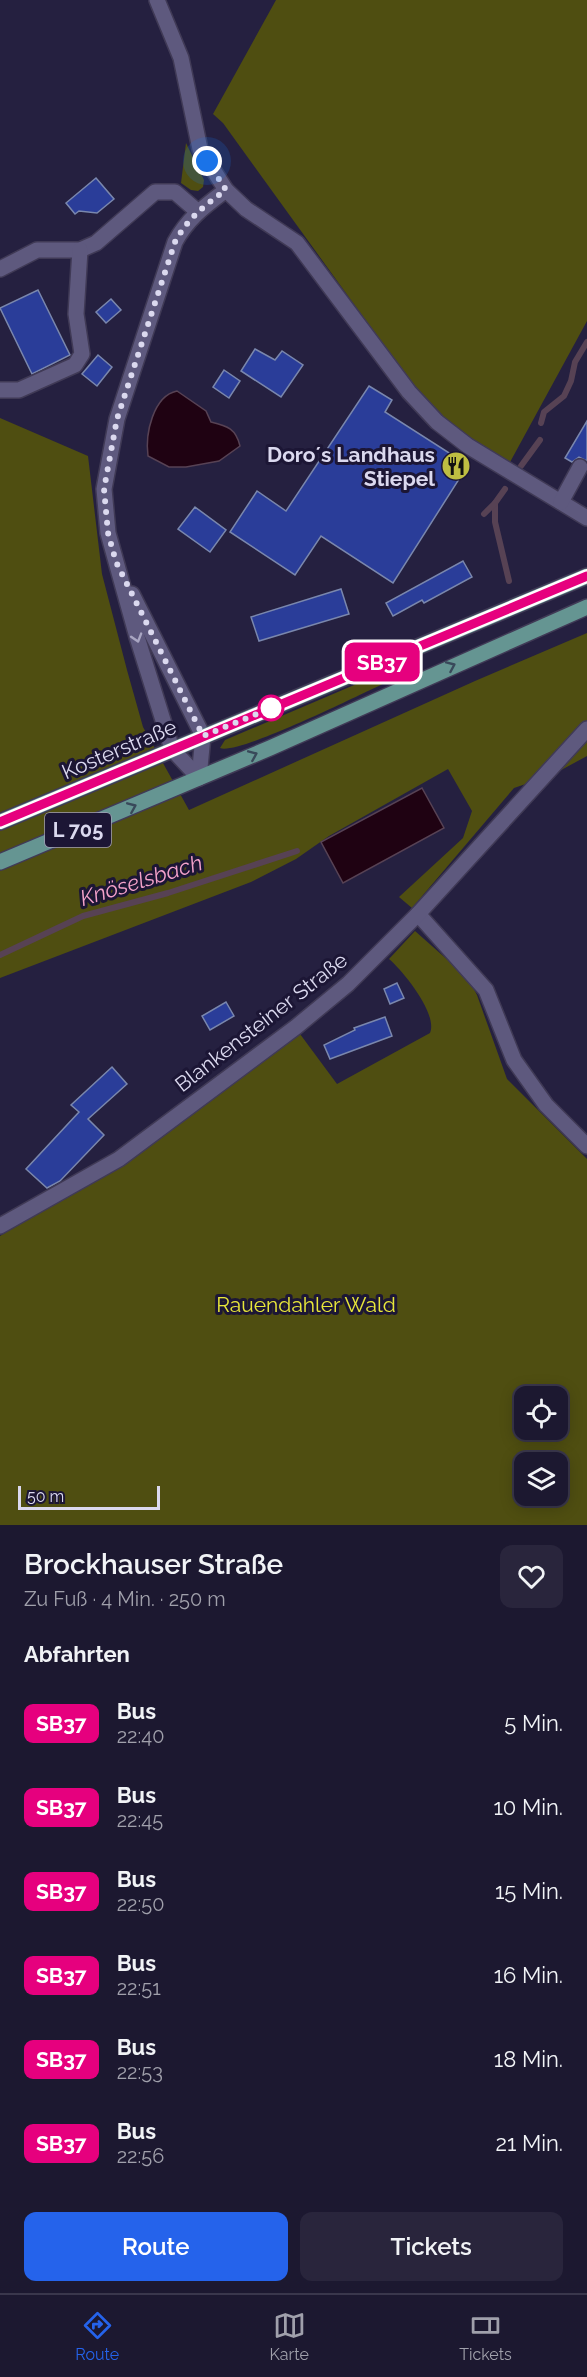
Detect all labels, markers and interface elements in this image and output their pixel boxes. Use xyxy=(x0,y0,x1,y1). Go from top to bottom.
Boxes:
your location xyxy=(192,146,222,176)
place label: Doro´s Landhaus Stiepel xyxy=(267,442,435,491)
restaurant icon: Doro´s Landhaus Stiepel xyxy=(440,450,472,482)
one-way arrow xyxy=(130,632,142,643)
line badge: SB37 xyxy=(340,642,424,682)
text: SB37 xyxy=(357,650,407,675)
one-way arrow xyxy=(444,662,455,674)
unlabelled marker xyxy=(258,695,284,721)
street label: Kosterstraße xyxy=(58,714,180,784)
one-way arrow xyxy=(247,750,258,762)
one-way arrow xyxy=(125,803,136,815)
road number: L 705 xyxy=(45,813,111,847)
water label: Knöselsbach xyxy=(77,849,205,911)
street label: Blankensteiner Straße xyxy=(170,947,352,1097)
park label: Rauendahler Wald xyxy=(216,1292,396,1317)
map controls xyxy=(514,1386,568,1506)
button: locate xyxy=(514,1386,568,1440)
button: layers xyxy=(514,1452,568,1506)
scale bar xyxy=(18,1483,160,1510)
text: 50 m xyxy=(27,1487,64,1506)
button: heart xyxy=(500,1545,563,1608)
text: Brockhauser Straße xyxy=(24,1548,283,1581)
text: Zu Fuß · 4 Min. · 250 m xyxy=(24,1587,226,1611)
text: Abfahrten xyxy=(24,1641,130,1667)
text: Bus xyxy=(117,1698,156,1724)
text: 5 Min. xyxy=(504,1710,563,1736)
text: SB37 xyxy=(36,1711,87,1736)
text: 22:40 xyxy=(117,1724,164,1748)
text: Bus xyxy=(117,1782,156,1808)
text: 10 Min. xyxy=(493,1794,563,1820)
text: SB37 xyxy=(36,1795,87,1820)
text: 22:45 xyxy=(117,1808,163,1832)
text: Bus xyxy=(117,1866,156,1892)
text: 15 Min. xyxy=(495,1878,563,1904)
text: SB37 xyxy=(36,1879,87,1904)
text: 22:50 xyxy=(117,1892,164,1916)
text: Bus xyxy=(117,1950,156,1976)
text: 16 Min. xyxy=(494,1962,563,1988)
text: SB37 xyxy=(36,1963,87,1988)
text: 22:51 xyxy=(117,1976,161,2000)
text: Bus xyxy=(117,2034,156,2060)
text: 18 Min. xyxy=(494,2046,563,2072)
text: SB37 xyxy=(36,2047,87,2072)
text: 22:53 xyxy=(117,2060,163,2084)
text: Bus xyxy=(117,2118,156,2144)
text: 21 Min. xyxy=(495,2130,563,2156)
text: SB37 xyxy=(36,2131,87,2156)
text: 22:56 xyxy=(117,2144,164,2168)
button: Route xyxy=(24,2212,288,2281)
button: Tickets xyxy=(300,2212,563,2281)
tab: Route xyxy=(75,2309,119,2364)
tab: Karte xyxy=(270,2309,309,2364)
tab: Tickets xyxy=(459,2309,512,2364)

